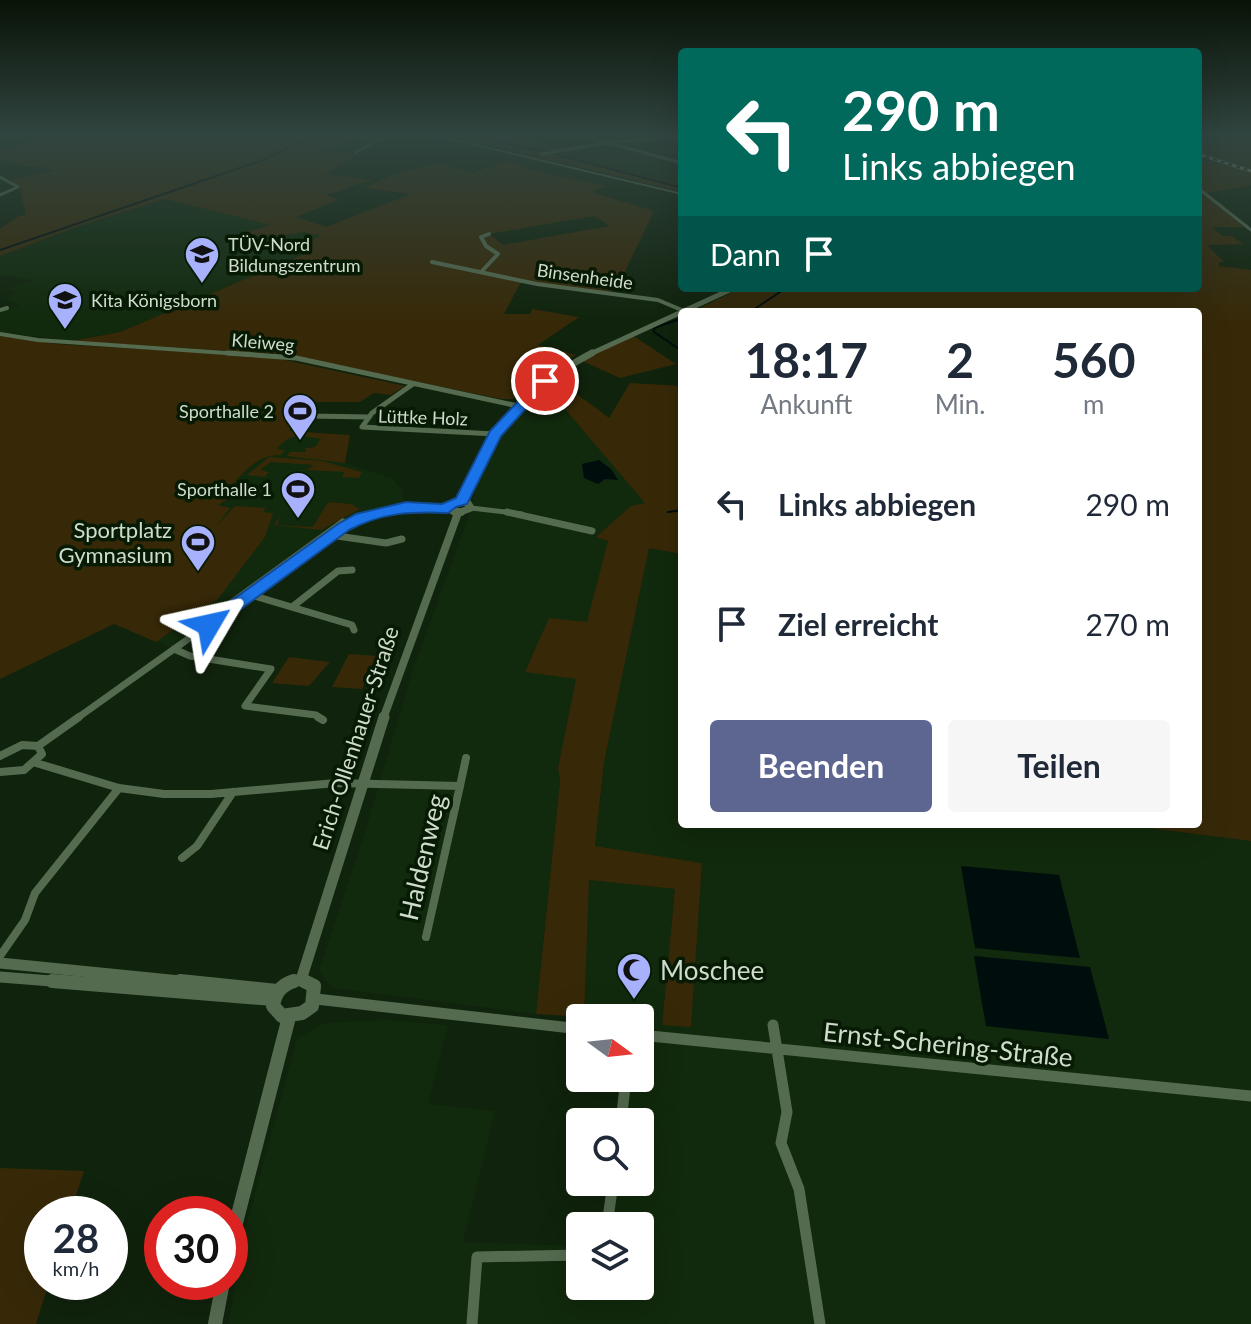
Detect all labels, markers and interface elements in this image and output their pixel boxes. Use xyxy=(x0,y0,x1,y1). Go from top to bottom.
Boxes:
text: 290 m xyxy=(842,76,1000,143)
icon: left xyxy=(710,80,814,184)
text: Links abbiegen xyxy=(842,144,1076,188)
icon: arrive xyxy=(797,232,841,276)
place label: TÜV-Nord Bildungszentrum xyxy=(228,233,361,276)
school or university icon: TÜV-Nord Bildungszentrum xyxy=(183,235,221,285)
text: Dann xyxy=(710,236,781,272)
street label: Binsenheide xyxy=(536,258,634,294)
school or university icon: Kita Königsborn xyxy=(46,281,84,331)
place label: Kita Königsborn xyxy=(91,289,217,311)
street label: Kleiweg xyxy=(231,328,295,356)
text: 18:17 xyxy=(744,331,868,388)
text: 2 xyxy=(946,331,974,388)
text: 560 xyxy=(1052,331,1136,388)
pin xyxy=(511,347,579,415)
icon: arrive xyxy=(523,359,567,403)
text: Ankunft xyxy=(760,388,852,420)
text: Min. xyxy=(935,388,986,420)
text: m xyxy=(1083,388,1104,420)
sports icon: Sporthalle 2 xyxy=(281,392,319,442)
place label: Sporthalle 2 xyxy=(179,400,274,422)
street label: Lüttke Holz xyxy=(378,404,468,430)
sports icon: Sporthalle 1 xyxy=(279,470,317,520)
place label: Sporthalle 1 xyxy=(177,478,272,500)
icon: left xyxy=(710,482,754,526)
text: Links abbiegen xyxy=(778,486,976,522)
text: 290 m xyxy=(1085,486,1170,522)
place label: Sportplatz Gymnasium xyxy=(59,516,172,568)
sports icon: Sportplatz Gymnasium xyxy=(179,523,217,573)
position arrow xyxy=(167,583,251,667)
icon: arrive xyxy=(710,602,754,646)
text: Ziel erreicht xyxy=(778,606,938,642)
text: 270 m xyxy=(1085,606,1170,642)
street label: Erich-Ollenhauer-Straße xyxy=(306,623,404,853)
button: Beenden xyxy=(710,720,932,812)
button: Teilen xyxy=(948,720,1170,812)
street label: Haldenweg xyxy=(392,791,452,923)
mosque icon: Moschee xyxy=(615,951,653,1001)
place label: Moschee xyxy=(660,954,764,986)
north arrow xyxy=(566,1004,654,1092)
map controls xyxy=(566,1004,654,1300)
street label: Ernst-Schering-Straße xyxy=(822,1015,1074,1073)
button: search xyxy=(566,1108,654,1196)
speed limit sign: 30 xyxy=(144,1196,248,1300)
button: layers xyxy=(566,1212,654,1300)
text: 28 xyxy=(53,1214,99,1262)
text: km/h xyxy=(53,1256,99,1280)

